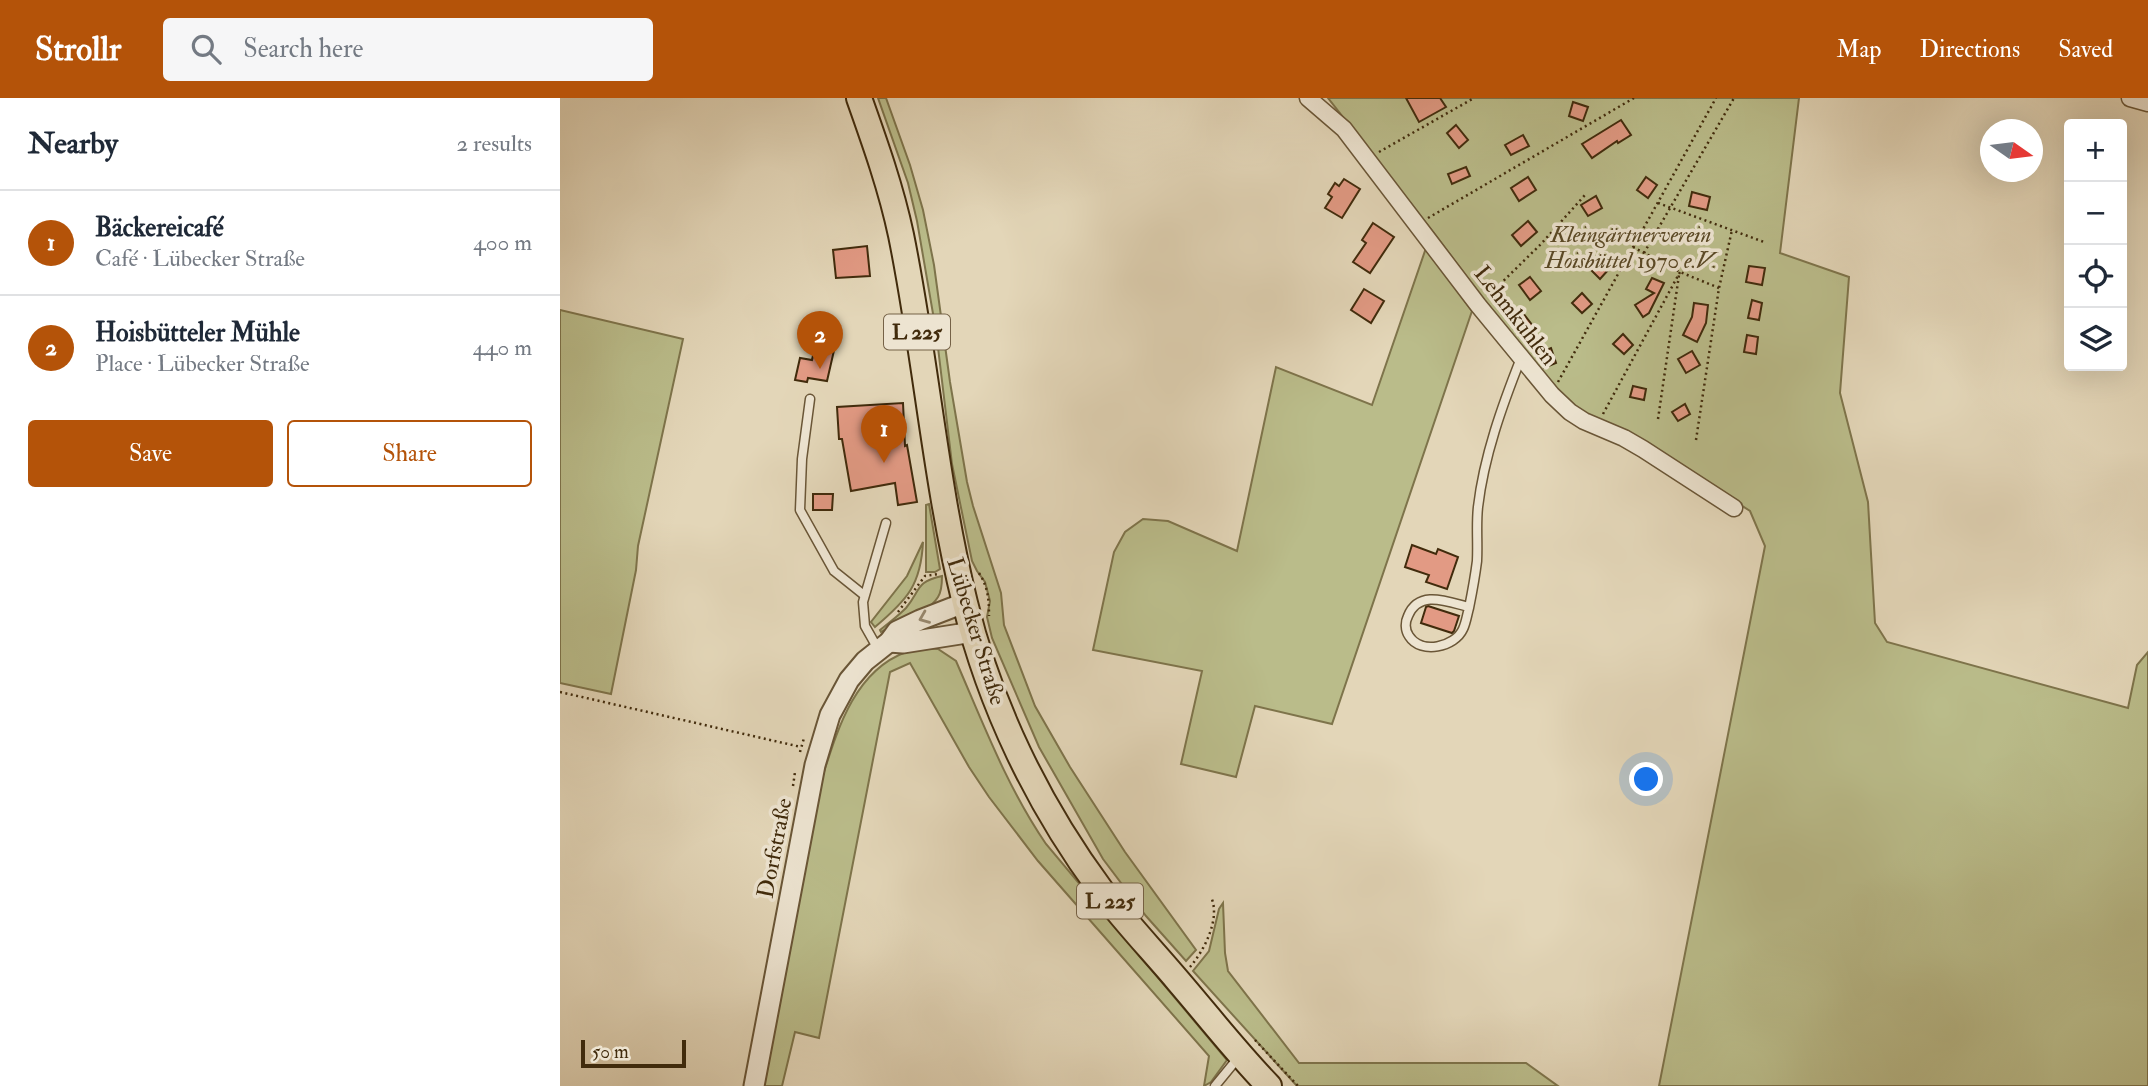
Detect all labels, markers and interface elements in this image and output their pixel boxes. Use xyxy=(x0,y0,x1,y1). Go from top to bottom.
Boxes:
search box xyxy=(163,18,653,81)
text: Strollr xyxy=(35,29,121,70)
icon: search xyxy=(187,30,225,68)
text: Search here xyxy=(243,33,363,65)
text: Map xyxy=(1836,34,1881,65)
text: Directions xyxy=(1919,34,2020,65)
text: Saved xyxy=(2058,34,2113,65)
north arrow xyxy=(1980,119,2043,182)
map controls xyxy=(2064,119,2127,371)
button: + xyxy=(2064,119,2127,182)
text: Nearby xyxy=(28,125,118,162)
text: 2 results xyxy=(457,129,532,158)
button: − xyxy=(2064,182,2127,245)
text: Bäckereicafé xyxy=(95,212,224,244)
park label: Kleingärtnerverein Hoisbüttel 1970 e.V. xyxy=(1544,220,1719,275)
text: 1 xyxy=(47,228,55,257)
text: 400 m xyxy=(473,228,532,257)
text: Café · Lübecker Straße xyxy=(95,244,305,273)
button: locate xyxy=(2064,245,2127,308)
street label: Lehmkuhlen xyxy=(1468,260,1564,371)
button: layers xyxy=(2064,308,2127,371)
pin: 2 xyxy=(797,311,843,369)
road number: L 225 xyxy=(884,314,950,350)
text: Hoisbütteler Mühle xyxy=(95,317,300,349)
text: 2 xyxy=(45,333,57,362)
text: 440 m xyxy=(473,333,532,362)
text: Place · Lübecker Straße xyxy=(95,349,310,378)
pin: 1 xyxy=(861,405,907,463)
button: Save xyxy=(28,420,273,487)
button: Share xyxy=(287,420,532,487)
street label: Lübecker Straße xyxy=(940,554,1013,709)
one-way arrow xyxy=(919,610,931,624)
your location xyxy=(1629,762,1663,796)
street label: Dorfstraße xyxy=(751,795,798,901)
road number: L 225 xyxy=(1077,884,1143,918)
scale bar xyxy=(581,1037,686,1069)
text: 50 m xyxy=(592,1040,629,1064)

